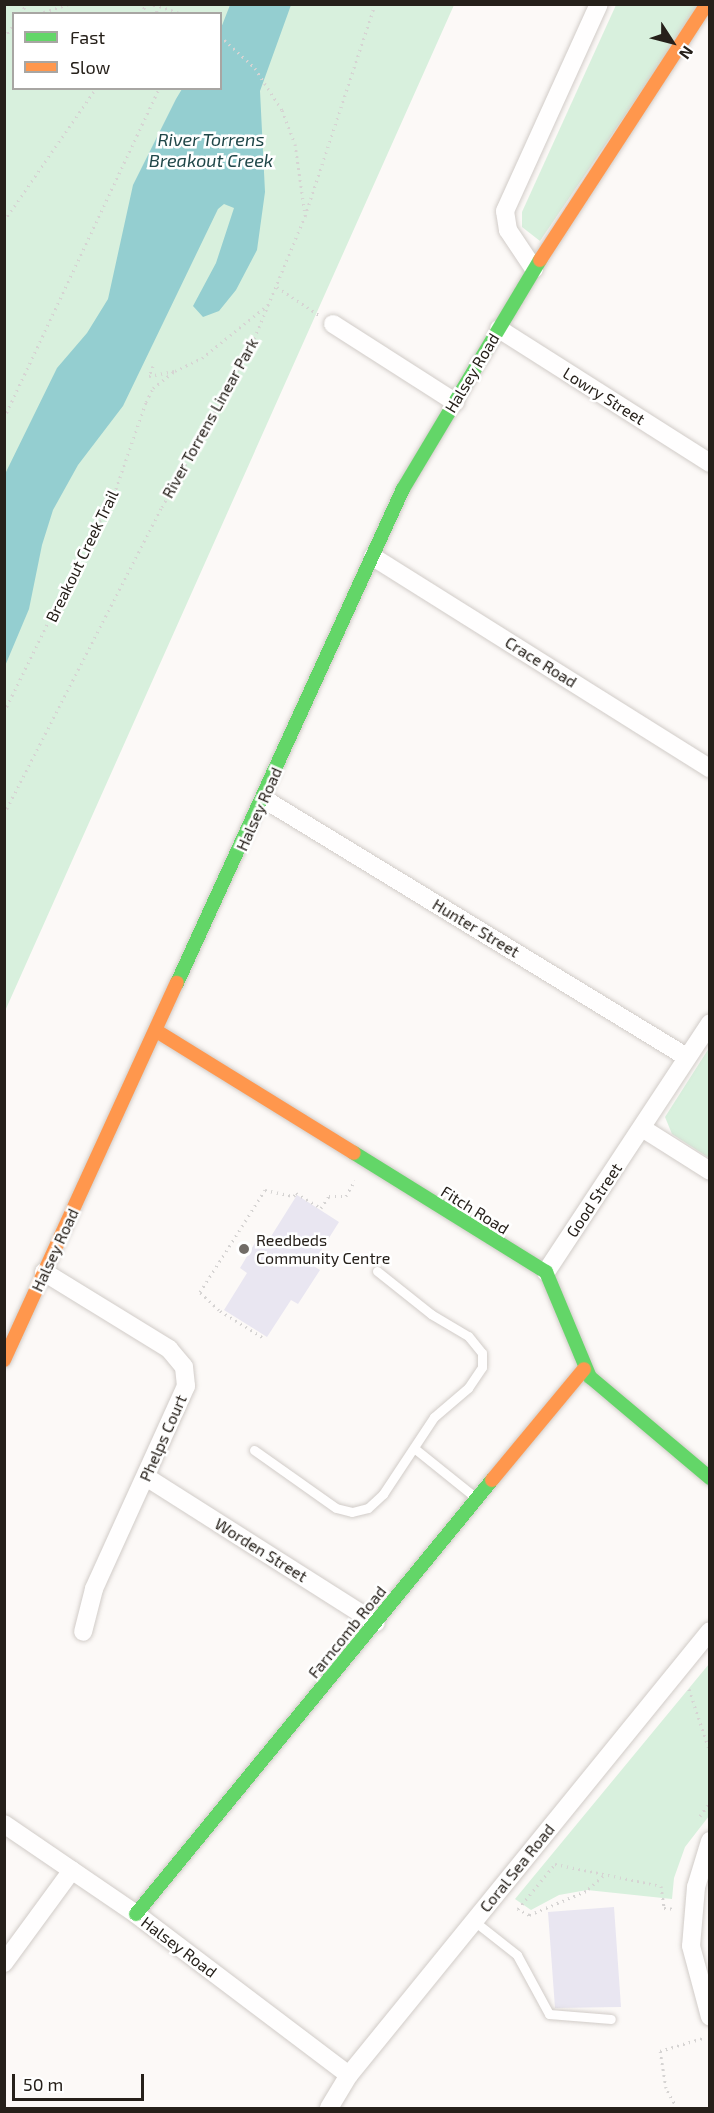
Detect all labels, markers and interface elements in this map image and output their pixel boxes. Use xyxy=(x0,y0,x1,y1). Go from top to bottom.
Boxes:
legend xyxy=(12,12,222,90)
north arrow xyxy=(642,12,702,72)
text: Fast xyxy=(70,26,105,48)
text: N xyxy=(676,43,698,63)
text: Slow xyxy=(70,56,110,78)
water label: River Torrens Breakout Creek xyxy=(149,129,273,172)
street label: Halsey Road xyxy=(441,330,503,416)
street label: River Torrens Linear Park xyxy=(158,334,262,502)
street label: Lowry Street xyxy=(559,363,649,429)
street label: Breakout Creek Trail xyxy=(42,487,122,625)
street label: Crace Road xyxy=(502,632,580,692)
street label: Halsey Road xyxy=(232,764,286,854)
street label: Hunter Street xyxy=(429,894,523,962)
street label: Good Street xyxy=(562,1159,626,1241)
street label: Fitch Road xyxy=(438,1182,512,1238)
street label: Halsey Road xyxy=(27,1205,83,1295)
place label: Reedbeds Community Centre xyxy=(256,1230,391,1268)
marker: Reedbeds Community Centre xyxy=(237,1242,251,1256)
street label: Phelps Court xyxy=(135,1392,191,1484)
street label: Worden Street xyxy=(211,1514,311,1586)
street label: Farncomb Road xyxy=(304,1582,390,1682)
street label: Coral Sea Road xyxy=(475,1820,559,1916)
street label: Halsey Road xyxy=(137,1912,221,1982)
scale bar xyxy=(15,2062,147,2100)
text: 50 m xyxy=(23,2073,63,2095)

